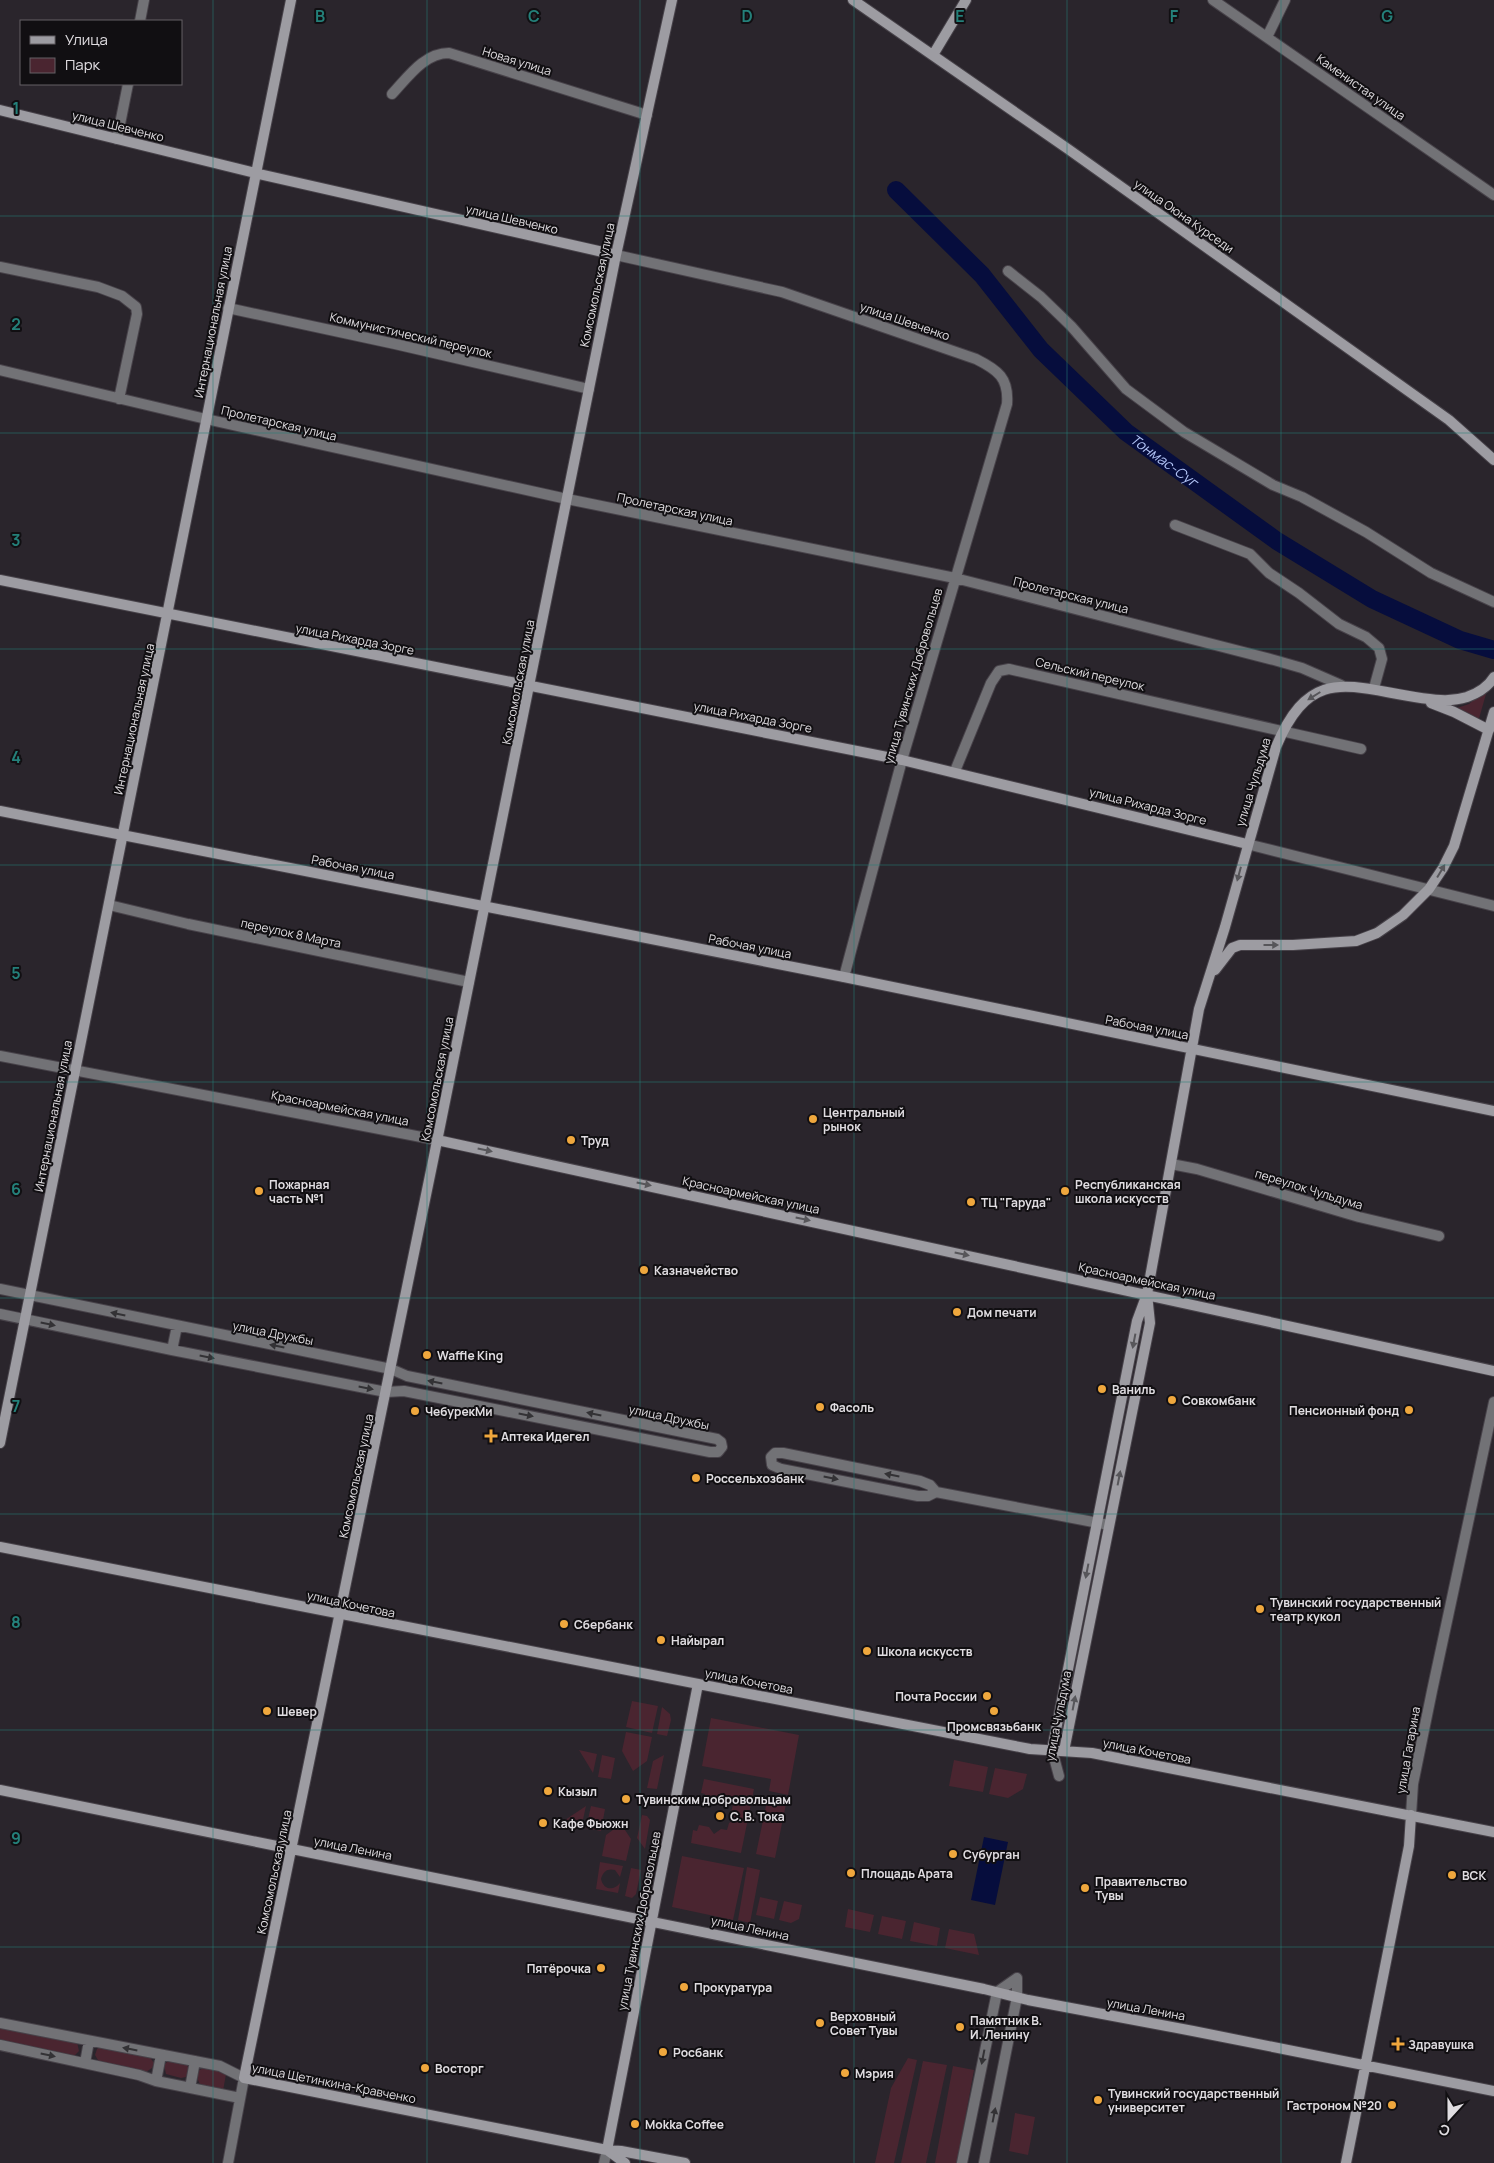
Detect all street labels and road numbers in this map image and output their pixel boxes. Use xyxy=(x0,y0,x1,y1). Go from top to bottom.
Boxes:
street label: Новая улица xyxy=(480,42,554,80)
street label: Каменистая улица xyxy=(1313,50,1409,124)
street label: улица Шевченко xyxy=(70,106,166,146)
street label: улица Оюна Курседи xyxy=(1131,175,1237,257)
street label: улица Шевченко xyxy=(464,200,560,238)
street label: Комсомольская улица xyxy=(576,221,618,349)
street label: Интернациональная улица xyxy=(190,245,236,399)
street label: улица Шевченко xyxy=(858,298,952,344)
street label: Коммунистический переулок xyxy=(328,308,495,362)
street label: Пролетарская улица xyxy=(220,401,338,445)
street label: Пролетарская улица xyxy=(615,488,735,530)
street label: Пролетарская улица xyxy=(1012,572,1130,618)
street label: улица Тувинских Добровольцев xyxy=(880,586,946,766)
street label: Комсомольская улица xyxy=(498,618,538,746)
street label: улица Рихарда Зорге xyxy=(294,619,416,659)
street label: Интернациональная улица xyxy=(110,642,158,796)
street label: Сельский переулок xyxy=(1034,653,1147,695)
street label: улица Рихарда Зорге xyxy=(692,697,814,737)
street label: улица Чульдума xyxy=(1231,736,1275,828)
street label: улица Рихарда Зорге xyxy=(1088,783,1208,829)
street label: Рабочая улица xyxy=(310,851,396,883)
street label: переулок 8 Марта xyxy=(239,914,343,952)
street label: Рабочая улица xyxy=(707,930,793,962)
street label: Рабочая улица xyxy=(1104,1011,1190,1043)
street label: Комсомольская улица xyxy=(417,1015,457,1143)
street label: Интернациональная улица xyxy=(30,1039,76,1193)
street label: Красноармейская улица xyxy=(270,1086,410,1130)
street label: переулок Чульдума xyxy=(1253,1165,1365,1213)
street label: Красноармейская улица xyxy=(681,1172,821,1218)
street label: Красноармейская улица xyxy=(1077,1258,1217,1304)
street label: улица Дружбы xyxy=(231,1317,315,1349)
street label: улица Дружбы xyxy=(627,1400,711,1434)
street label: Комсомольская улица xyxy=(335,1412,377,1540)
street label: улица Кочетова xyxy=(305,1586,397,1622)
street label: улица Кочетова xyxy=(703,1664,795,1698)
street label: улица Чульдума xyxy=(1041,1669,1075,1763)
street label: улица Гагарина xyxy=(1392,1705,1424,1795)
street label: улица Кочетова xyxy=(1101,1734,1193,1768)
street label: Комсомольская улица xyxy=(253,1808,295,1936)
street label: улица Тувинских Добровольцев xyxy=(613,1829,665,2012)
street label: улица Ленина xyxy=(312,1832,394,1864)
street label: улица Ленина xyxy=(709,1911,791,1945)
street label: улица Ленина xyxy=(1105,1994,1187,2024)
street label: улица Щетинкина-Кравченко xyxy=(251,2059,417,2107)

